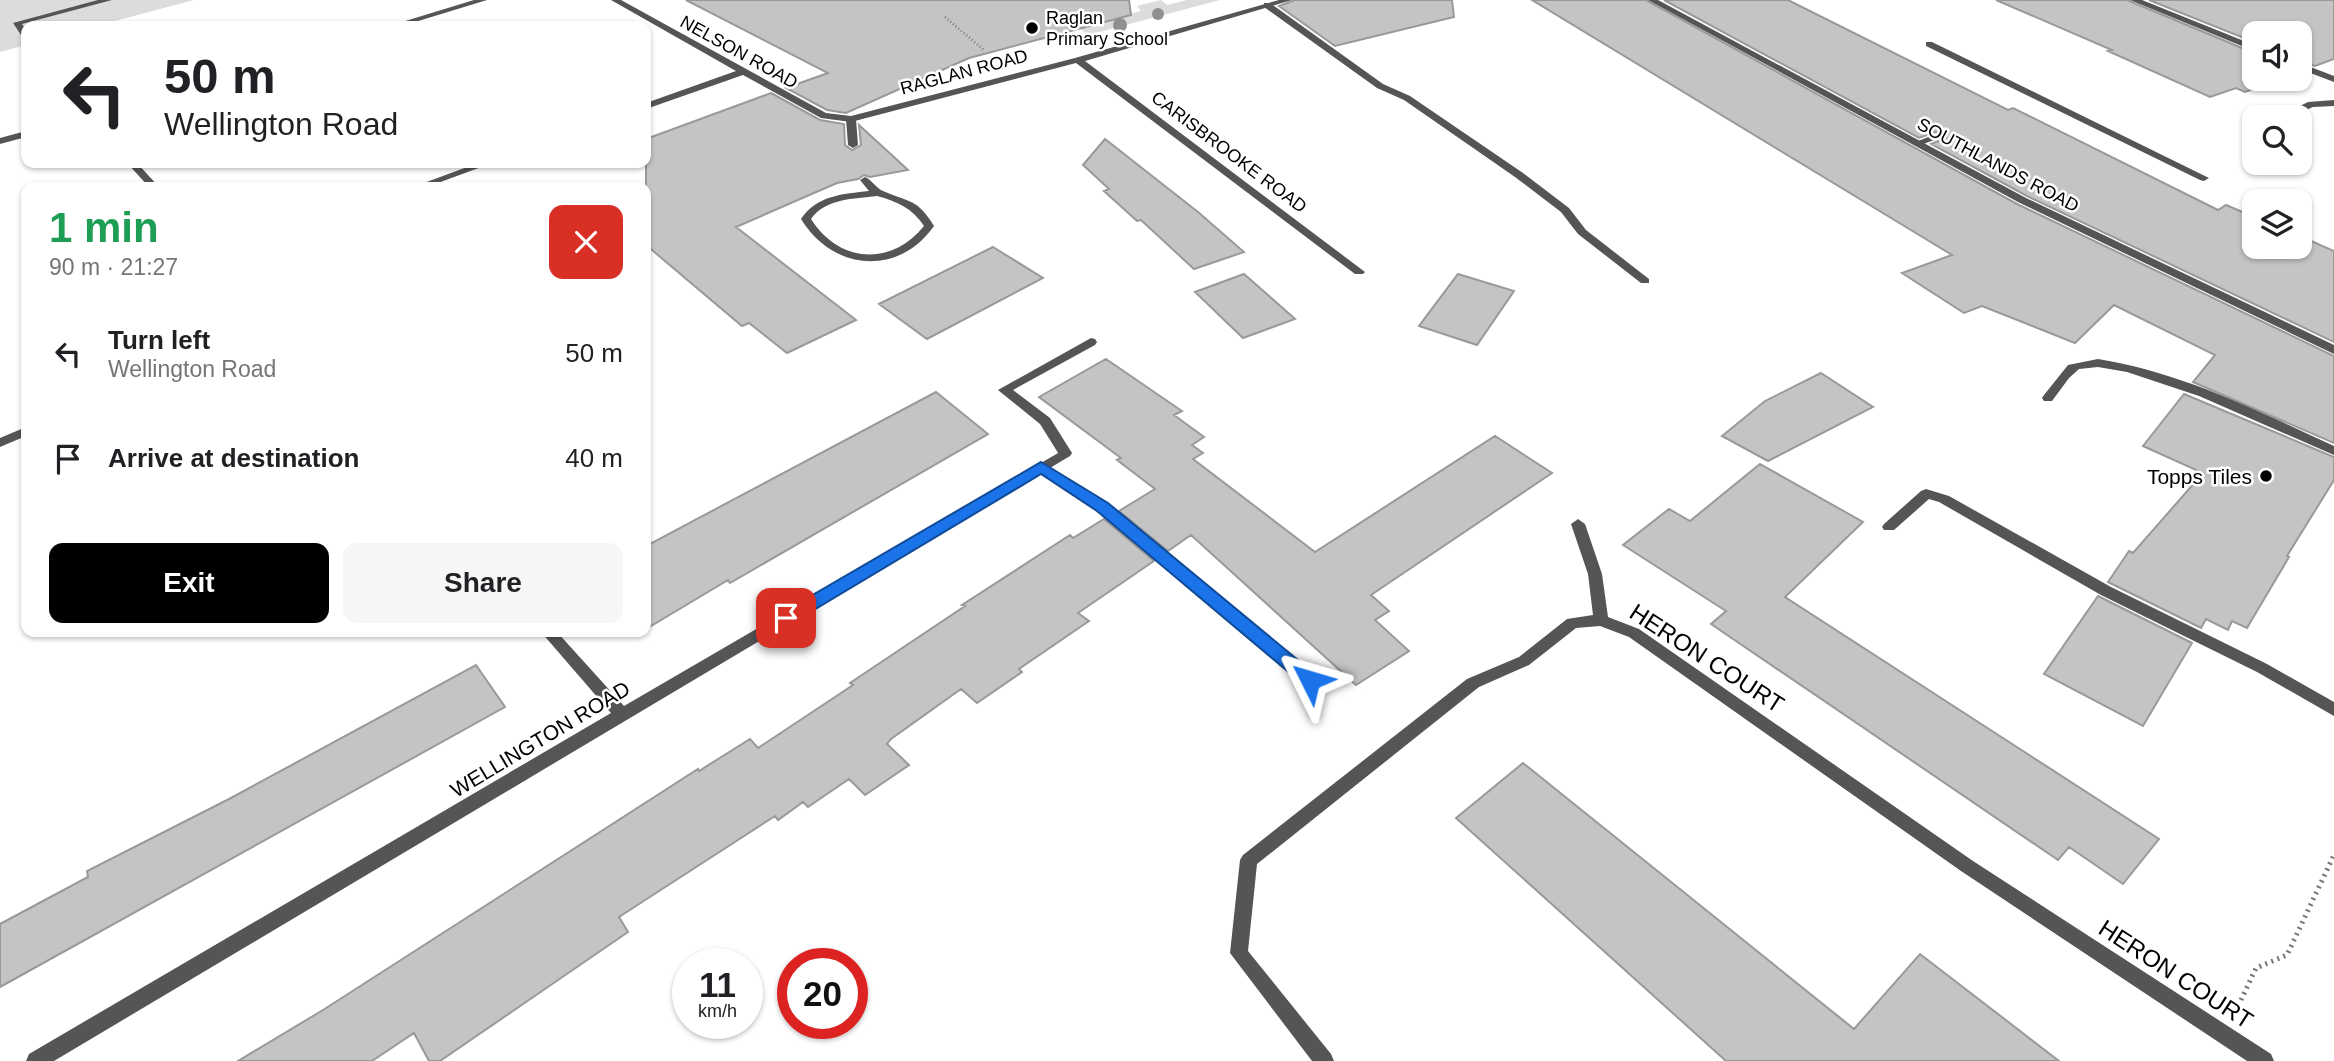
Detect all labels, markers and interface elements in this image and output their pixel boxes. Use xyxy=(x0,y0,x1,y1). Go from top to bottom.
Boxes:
place label: Raglan Primary School xyxy=(1046,8,1168,49)
street label: NELSON ROAD xyxy=(677,11,801,93)
marker: Raglan Primary School xyxy=(1024,20,1040,36)
map controls xyxy=(2242,21,2312,259)
button: sound xyxy=(2242,21,2312,91)
street label: RAGLAN ROAD xyxy=(898,45,1030,99)
icon: left xyxy=(49,49,140,140)
text: 50 m xyxy=(164,49,276,103)
street label: CARISBROOKE ROAD xyxy=(1147,87,1311,217)
button: search xyxy=(2242,105,2312,175)
text: Wellington Road xyxy=(164,106,398,142)
street label: SOUTHLANDS ROAD xyxy=(1914,114,2082,216)
button: layers xyxy=(2242,189,2312,259)
text: 1 min xyxy=(49,204,159,251)
button: close xyxy=(549,205,623,279)
text: 90 m · 21:27 xyxy=(49,254,178,280)
text: Turn left xyxy=(108,325,210,355)
icon: left xyxy=(49,335,87,373)
text: 50 m xyxy=(565,338,623,368)
text: Wellington Road xyxy=(108,356,276,382)
icon: arrive xyxy=(49,440,87,478)
text: Arrive at destination xyxy=(108,443,359,473)
text: 40 m xyxy=(565,443,623,473)
place label: Topps Tiles xyxy=(2147,465,2252,488)
marker: Topps Tiles xyxy=(2258,468,2274,484)
button: Exit xyxy=(49,543,329,623)
button: Share xyxy=(343,543,623,623)
pin xyxy=(756,588,816,648)
street label: HERON COURT xyxy=(1625,598,1789,718)
icon: arrive xyxy=(767,599,805,637)
position arrow xyxy=(1273,643,1347,717)
street label: WELLINGTON ROAD xyxy=(446,676,634,802)
street label: HERON COURT xyxy=(2094,914,2258,1034)
speed limit sign: 20 xyxy=(777,948,868,1039)
text: 11 xyxy=(699,965,736,1004)
text: km/h xyxy=(698,1001,737,1021)

